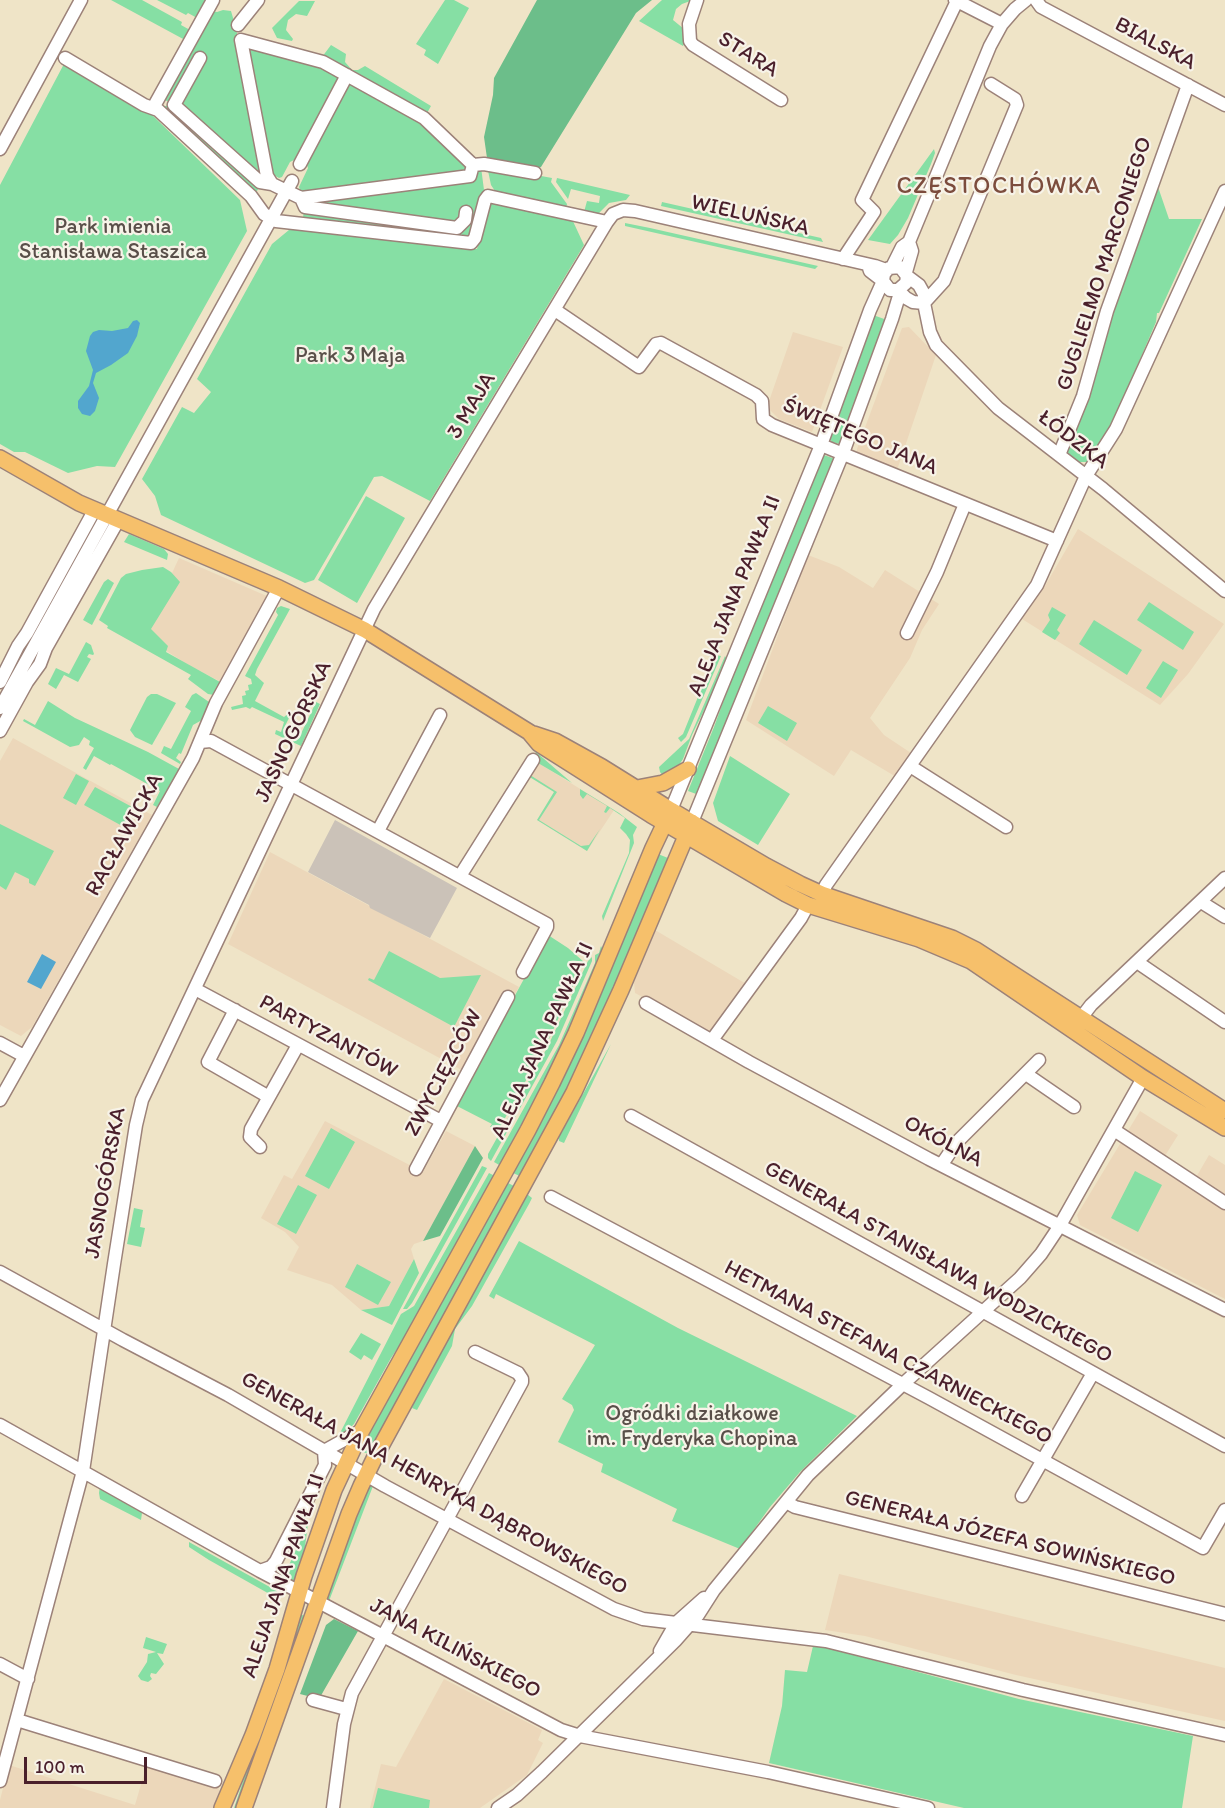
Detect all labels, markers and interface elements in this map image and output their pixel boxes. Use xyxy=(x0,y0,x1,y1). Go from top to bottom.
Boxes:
street label: BIALSKA xyxy=(1110,12,1200,76)
street label: STARA xyxy=(713,26,783,84)
street label: GUGLIELMO MARCONIEGO xyxy=(1051,134,1159,394)
district label: CZĘSTOCHÓWKA xyxy=(897,173,1101,201)
street label: WIELUŃSKA xyxy=(688,190,812,242)
park label: Park imienia Stanisława Staszica xyxy=(19,214,207,266)
park label: Park 3 Maja xyxy=(295,343,405,369)
street label: 3 MAJA xyxy=(442,368,502,444)
street label: ŚWIĘTEGO JANA xyxy=(779,392,941,482)
street label: ŁÓDZKA xyxy=(1032,405,1114,475)
street label: ALEJA JANA PAWŁA II xyxy=(683,492,787,700)
street label: JASNOGÓRSKA xyxy=(250,657,338,807)
street label: RACŁAWICKA xyxy=(80,769,170,901)
street label: ALEJA JANA PAWŁA II xyxy=(486,938,600,1144)
street label: PARTYZANTÓW xyxy=(254,989,402,1085)
street label: ZWYCIĘZCÓW xyxy=(400,1005,488,1141)
street label: JASNOGÓRSKA xyxy=(80,1105,132,1261)
street label: OKÓLNA xyxy=(899,1110,987,1174)
street label: GENERAŁA STANISŁAWA WODZICKIEGO xyxy=(759,1156,1117,1370)
street label: HETMANA STEFANA CZARNIECKIEGO xyxy=(719,1255,1057,1451)
street label: GENERAŁA JANA HENRYKA DĄBROWSKIEGO xyxy=(236,1366,632,1602)
park label: Ogródki działkowe im. Fryderyka Chopina xyxy=(587,1401,797,1452)
street label: ALEJA JANA PAWŁA II xyxy=(237,1470,331,1682)
street label: GENERAŁA JÓZEFA SOWIŃSKIEGO xyxy=(842,1485,1178,1593)
street label: JANA KILIŃSKIEGO xyxy=(365,1593,545,1705)
scale bar xyxy=(27,1745,150,1783)
text: 100 m xyxy=(35,1756,85,1778)

